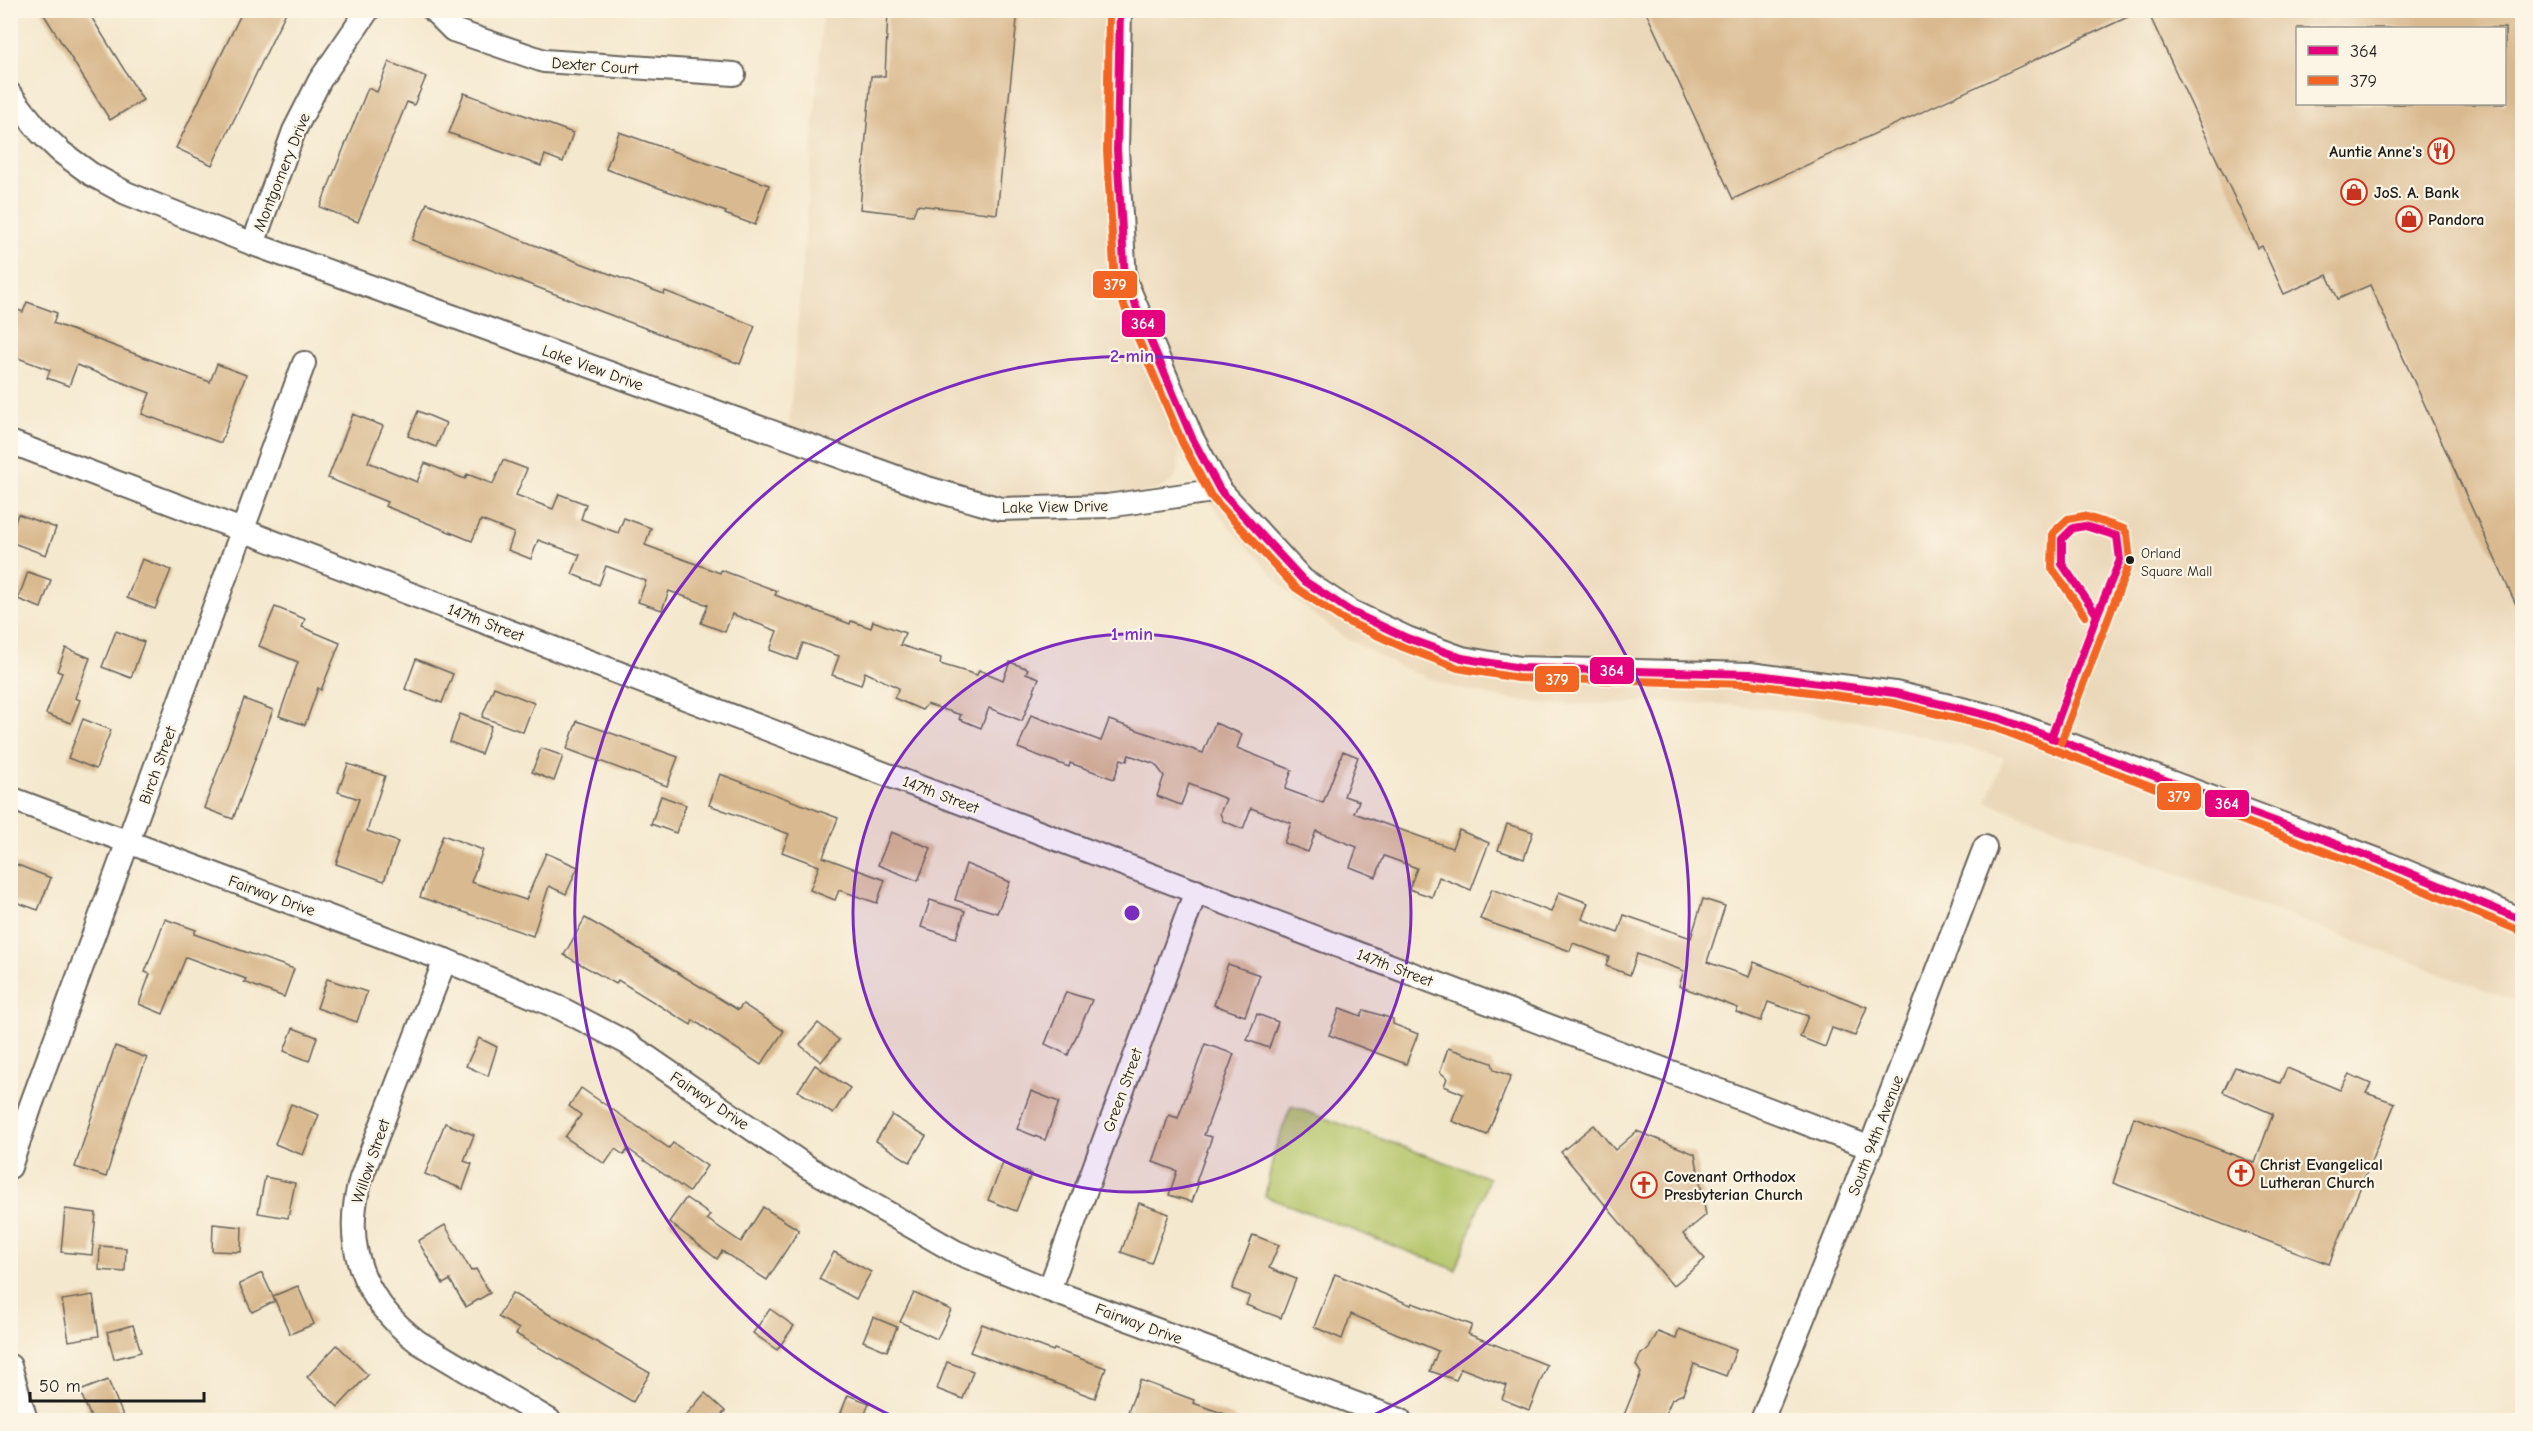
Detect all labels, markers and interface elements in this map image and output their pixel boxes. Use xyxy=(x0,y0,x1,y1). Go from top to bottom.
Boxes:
legend xyxy=(2296,27,2506,105)
text: 364 xyxy=(2350,41,2378,62)
street label: Dexter Court xyxy=(551,54,639,78)
text: 379 xyxy=(2350,71,2377,92)
street label: Montgomery Drive xyxy=(250,110,314,234)
restaurant icon: Auntie Anne's xyxy=(2426,136,2456,166)
place label: Auntie Anne's xyxy=(2329,143,2422,161)
shop icon: JoS. A. Bank xyxy=(2339,177,2369,207)
place label: JoS. A. Bank xyxy=(2374,184,2459,202)
shop icon: Pandora xyxy=(2394,204,2424,234)
place label: Pandora xyxy=(2428,211,2484,229)
line badge: 379 xyxy=(1092,270,1138,299)
text: 379 xyxy=(1103,276,1127,294)
line badge: 364 xyxy=(1121,309,1166,338)
text: 364 xyxy=(1131,315,1155,333)
street label: Lake View Drive xyxy=(540,341,646,395)
text: 2 min xyxy=(1110,346,1154,367)
street label: Lake View Drive xyxy=(1002,497,1108,517)
place label: Orland Square Mall xyxy=(2141,545,2212,580)
marker: Orland Square Mall xyxy=(2124,554,2136,566)
street label: 147th Street xyxy=(445,600,527,646)
text: 1 min xyxy=(1111,624,1153,645)
line badge: 364 xyxy=(1589,656,1635,685)
text: 364 xyxy=(1600,662,1624,680)
line badge: 379 xyxy=(1534,665,1580,693)
text: 379 xyxy=(1545,671,1569,689)
street label: Birch Street xyxy=(136,724,180,807)
street label: 147th Street xyxy=(900,772,982,818)
line badge: 379 xyxy=(2156,782,2202,811)
text: 379 xyxy=(2167,788,2191,806)
line badge: 364 xyxy=(2204,789,2250,818)
text: 364 xyxy=(2215,795,2239,813)
street label: Fairway Drive xyxy=(226,872,318,920)
centre of rings xyxy=(1122,903,1142,923)
street label: 147th Street xyxy=(1354,945,1436,991)
street label: Green Street xyxy=(1099,1046,1147,1135)
street label: Fairway Drive xyxy=(667,1068,752,1134)
street label: South 94th Avenue xyxy=(1845,1073,1907,1198)
street label: Willow Street xyxy=(348,1116,394,1206)
place label: Christ Evangelical Lutheran Church xyxy=(2260,1156,2383,1192)
church icon: Christ Evangelical Lutheran Church xyxy=(2226,1158,2256,1188)
place label: Covenant Orthodox Presbyterian Church xyxy=(1664,1168,1803,1204)
church icon: Covenant Orthodox Presbyterian Church xyxy=(1629,1170,1659,1200)
street label: Fairway Drive xyxy=(1093,1300,1185,1348)
scale bar xyxy=(30,1365,204,1403)
text: 50 m xyxy=(39,1376,81,1397)

